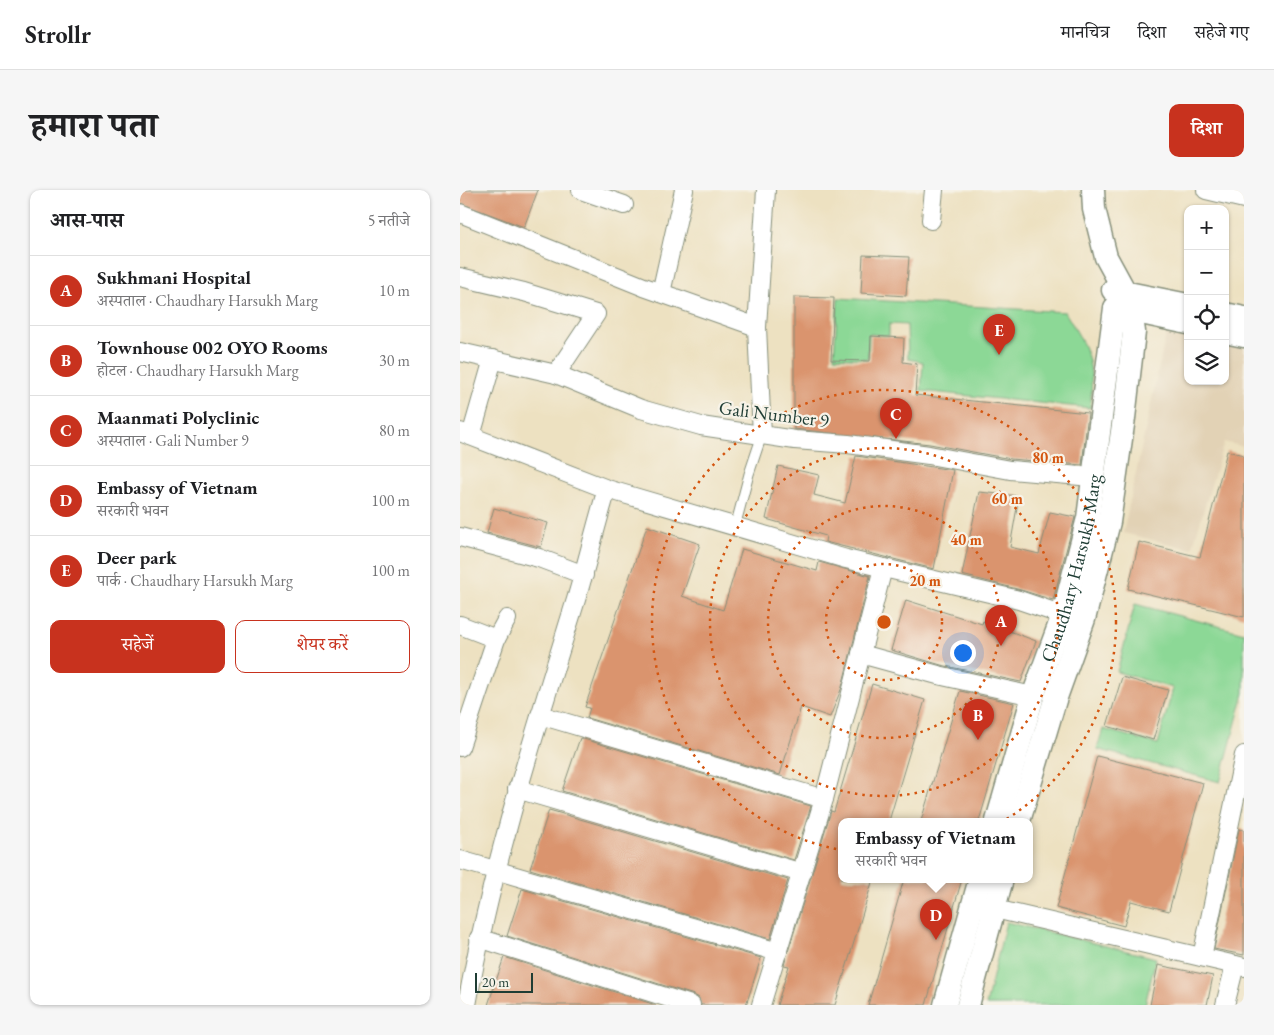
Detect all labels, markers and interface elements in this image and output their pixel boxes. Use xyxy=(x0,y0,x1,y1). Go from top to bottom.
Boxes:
text: Strollr xyxy=(25,19,91,50)
text: मानचित्र xyxy=(1061,20,1110,43)
text: दिशा xyxy=(1138,20,1166,43)
text: सहेजे गए xyxy=(1194,20,1249,43)
text: हमारा पता xyxy=(30,102,157,147)
button: दिशा xyxy=(1169,104,1244,157)
map controls xyxy=(1184,205,1229,385)
button: + xyxy=(1184,205,1229,250)
text: आस-पास xyxy=(50,206,123,233)
text: 5 नतीजे xyxy=(368,210,410,231)
button: − xyxy=(1184,250,1229,295)
text: Sukhmani Hospital xyxy=(97,265,251,290)
text: A xyxy=(60,280,72,301)
text: 10 m xyxy=(379,280,410,301)
text: अस्पताल · Chaudhary Harsukh Marg xyxy=(97,290,318,311)
button: locate xyxy=(1184,295,1229,340)
pin: E xyxy=(983,314,1015,355)
text: Townhouse 002 OYO Rooms xyxy=(97,335,328,360)
button: layers xyxy=(1184,340,1229,385)
text: B xyxy=(61,350,71,371)
text: 30 m xyxy=(379,350,410,371)
text: होटल · Chaudhary Harsukh Marg xyxy=(97,360,299,381)
street label: Gali Number 9 xyxy=(718,395,830,433)
pin: C xyxy=(880,398,912,439)
text: Maanmati Polyclinic xyxy=(97,405,259,430)
text: C xyxy=(60,420,72,441)
text: 80 m xyxy=(379,420,410,441)
text: अस्पताल · Gali Number 9 xyxy=(97,430,249,451)
text: 80 m xyxy=(1032,448,1064,467)
street label: Chaudhary Harsukh Marg xyxy=(1034,472,1106,665)
text: Embassy of Vietnam xyxy=(97,475,258,500)
text: 60 m xyxy=(991,489,1023,508)
text: D xyxy=(60,490,72,511)
text: 100 m xyxy=(371,490,410,511)
text: सरकारी भवन xyxy=(97,500,169,521)
text: 40 m xyxy=(950,530,982,549)
text: Deer park xyxy=(97,545,177,570)
text: E xyxy=(61,560,71,581)
text: 100 m xyxy=(371,560,410,581)
text: पार्क · Chaudhary Harsukh Marg xyxy=(97,570,293,591)
text: 20 m xyxy=(909,571,941,590)
pin: A xyxy=(985,605,1017,646)
centre of rings xyxy=(875,613,893,631)
button: सहेजें xyxy=(50,620,225,673)
button: शेयर करें xyxy=(235,620,410,673)
your location xyxy=(950,640,976,666)
pin: B xyxy=(962,699,994,740)
popup xyxy=(838,818,1033,883)
text: Embassy of Vietnam xyxy=(855,825,1016,850)
text: सरकारी भवन xyxy=(855,850,927,871)
pin: D xyxy=(920,899,952,940)
scale bar xyxy=(475,970,532,993)
text: 20 m xyxy=(482,973,509,991)

